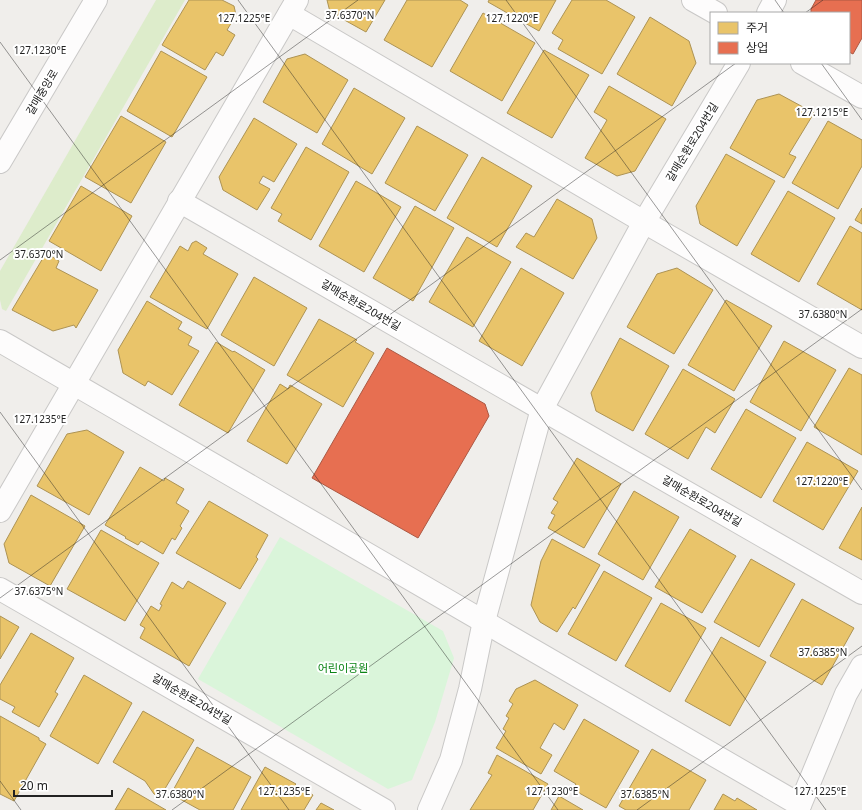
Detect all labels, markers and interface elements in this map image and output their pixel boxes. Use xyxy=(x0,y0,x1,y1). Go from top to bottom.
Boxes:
text: 37.6370°N xyxy=(326,8,374,22)
text: 127.1225°E xyxy=(218,11,270,25)
text: 127.1220°E xyxy=(486,11,538,25)
legend xyxy=(710,12,850,64)
text: 주거 xyxy=(746,19,768,36)
text: 상업 xyxy=(746,39,768,56)
text: 127.1230°E xyxy=(14,43,66,57)
street label: 갈매중앙로 xyxy=(22,66,61,117)
street label: 갈매순환로204번길 xyxy=(662,99,721,184)
text: 127.1215°E xyxy=(796,105,848,119)
text: 37.6370°N xyxy=(15,247,63,261)
street label: 갈매순환로204번길 xyxy=(319,276,404,333)
text: 37.6380°N xyxy=(799,307,847,321)
text: 127.1235°E xyxy=(14,412,66,426)
street label: 갈매순환로204번길 xyxy=(660,472,745,529)
text: 127.1220°E xyxy=(796,474,848,488)
text: 37.6375°N xyxy=(15,584,63,598)
text: 37.6385°N xyxy=(799,645,847,659)
park label: 어린이공원 xyxy=(318,660,368,675)
street label: 갈매순환로204번길 xyxy=(150,670,235,727)
scale bar xyxy=(14,772,112,798)
text: 20 m xyxy=(20,777,48,794)
text: 127.1235°E xyxy=(258,784,310,798)
text: 127.1230°E xyxy=(526,784,578,798)
text: 127.1225°E xyxy=(794,784,846,798)
text: 37.6380°N xyxy=(156,787,204,801)
text: 37.6385°N xyxy=(621,787,669,801)

